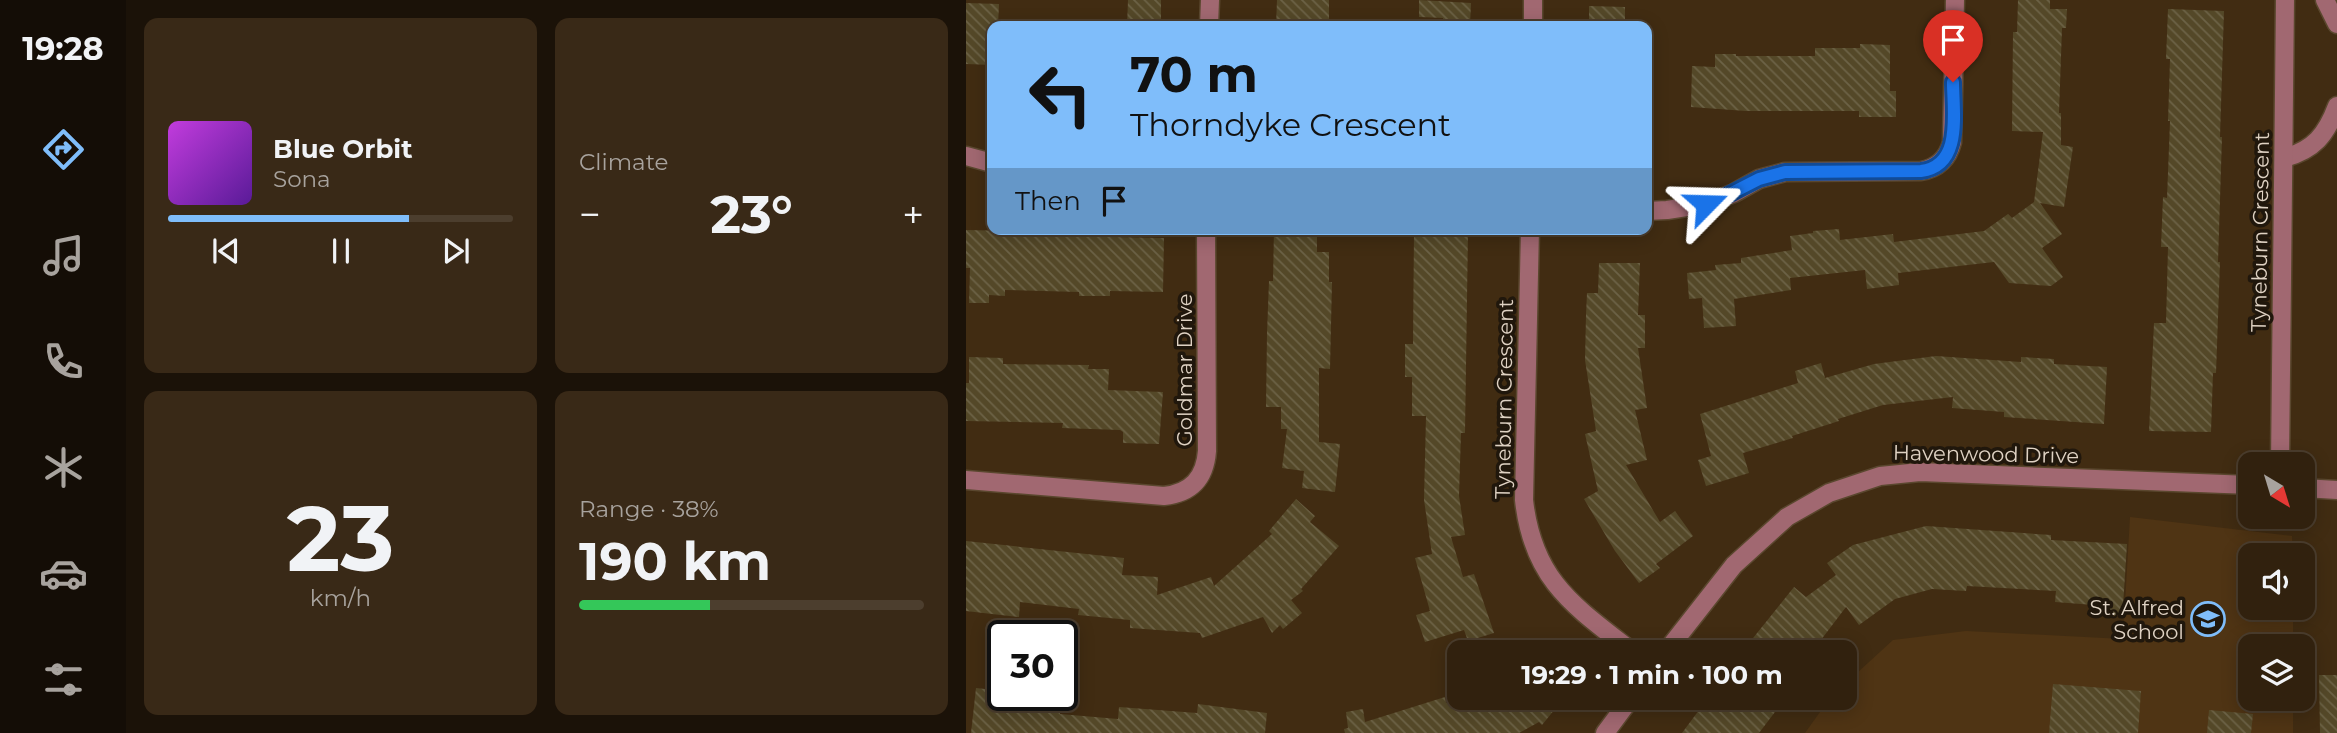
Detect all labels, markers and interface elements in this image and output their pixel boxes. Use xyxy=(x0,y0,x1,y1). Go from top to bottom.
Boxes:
pin xyxy=(1923,10,1983,82)
icon: arrive xyxy=(1934,21,1972,59)
text: 19:28 xyxy=(22,29,104,68)
text: 70 m xyxy=(1130,45,1258,104)
icon: left xyxy=(1015,49,1106,140)
text: Thorndyke Crescent xyxy=(1130,105,1451,144)
icon: directions xyxy=(39,125,88,174)
street label: Tyneburn Crescent xyxy=(2246,132,2274,332)
text: Blue Orbit xyxy=(273,133,412,165)
text: Climate xyxy=(579,148,668,176)
text: Sona xyxy=(273,165,331,193)
position arrow xyxy=(1669,167,1743,241)
icon: arrive xyxy=(1095,182,1133,220)
text: 23° xyxy=(710,183,793,246)
text: Then xyxy=(1015,185,1081,217)
text: − xyxy=(579,191,601,238)
text: + xyxy=(902,191,924,238)
icon: music xyxy=(39,231,88,280)
icon: previous xyxy=(207,232,245,270)
icon: pause xyxy=(322,232,360,270)
icon: next xyxy=(437,232,475,270)
street label: Goldmar Drive xyxy=(1172,294,1197,446)
street label: Tyneburn Crescent xyxy=(1490,299,1518,499)
icon: phone xyxy=(39,337,88,386)
street label: Havenwood Drive xyxy=(1893,440,2079,468)
icon: climate xyxy=(39,443,88,492)
north arrow xyxy=(2238,452,2315,528)
map controls xyxy=(2238,452,2315,711)
text: 23 xyxy=(287,483,394,594)
text: Range · 38% xyxy=(579,495,719,523)
text: 190 km xyxy=(579,530,771,593)
button: sound xyxy=(2238,543,2315,620)
icon: car xyxy=(39,549,88,598)
text: km/h xyxy=(310,584,371,612)
place label: St. Alfred School xyxy=(2089,595,2184,644)
school or university icon: St. Alfred School xyxy=(2189,600,2227,638)
speed limit sign: 30 xyxy=(987,620,1078,711)
button: layers xyxy=(2238,634,2315,711)
icon: filters xyxy=(39,655,88,704)
text: 19:29 · 1 min · 100 m xyxy=(1521,659,1783,691)

